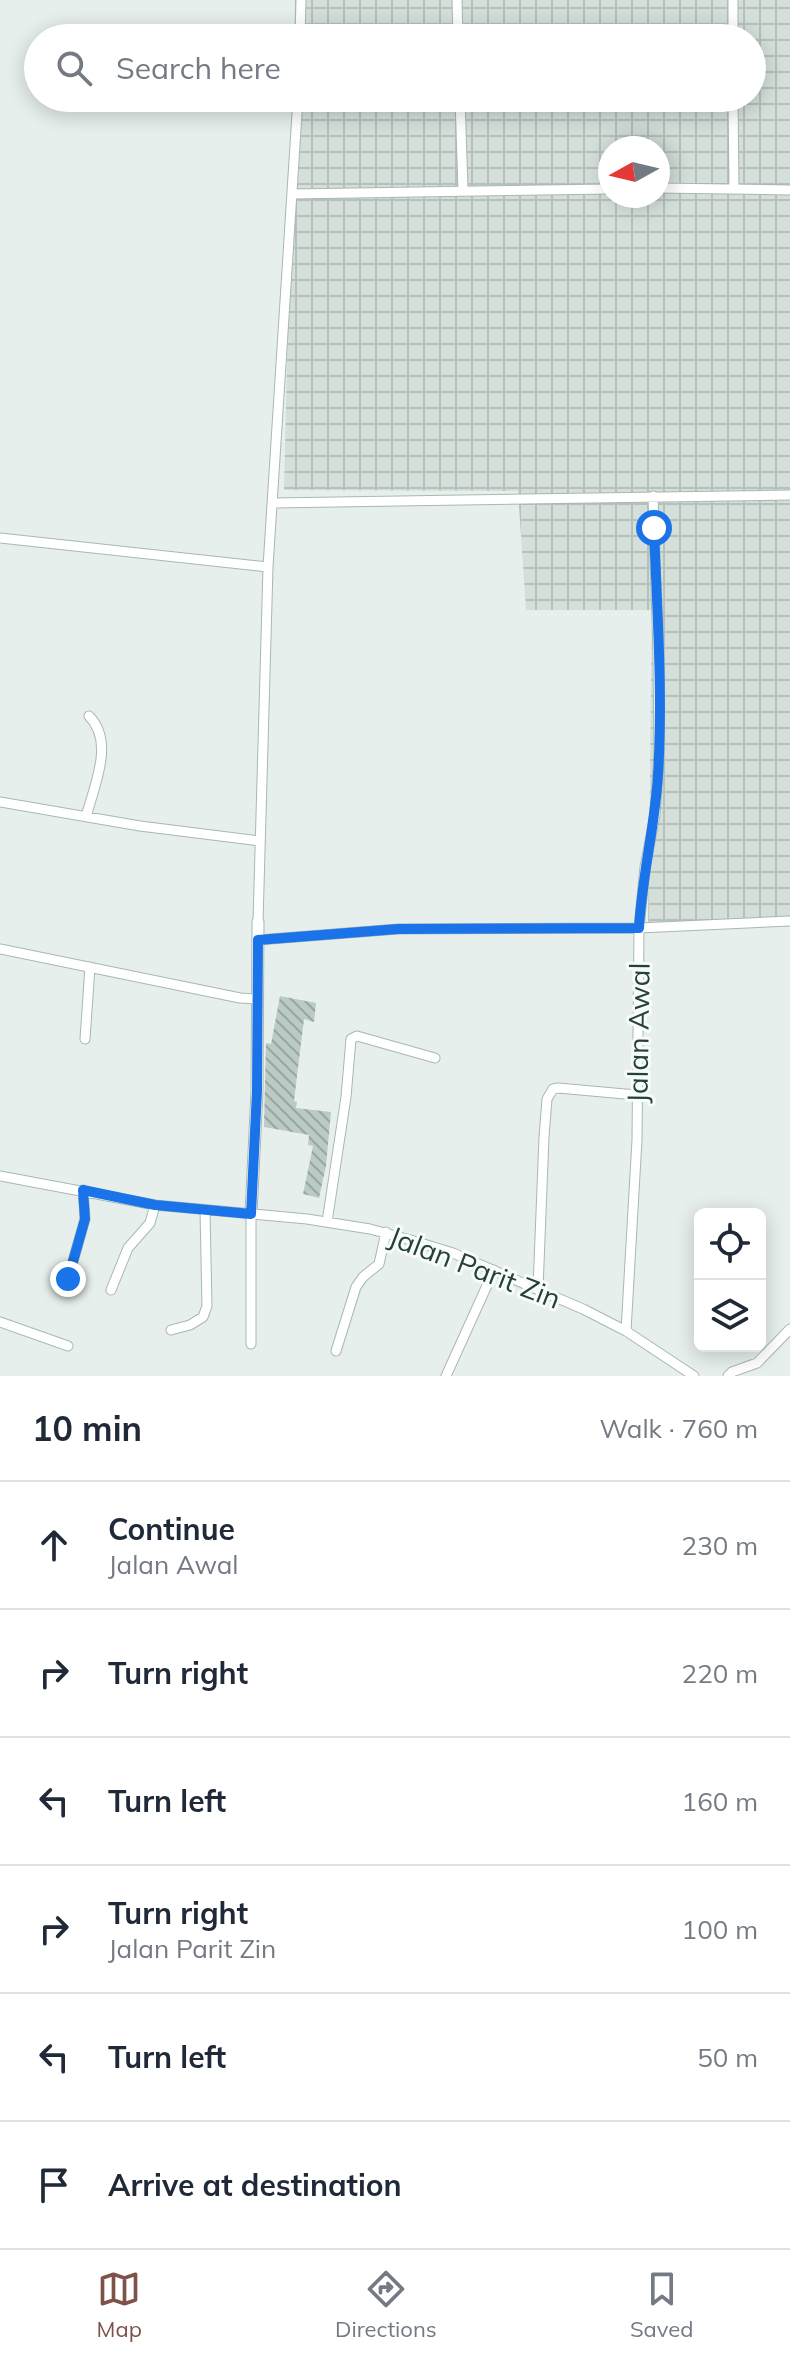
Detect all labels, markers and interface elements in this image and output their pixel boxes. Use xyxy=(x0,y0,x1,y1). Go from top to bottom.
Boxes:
search box xyxy=(24,24,766,112)
icon: search xyxy=(52,46,96,90)
text: Search here xyxy=(116,49,281,87)
north arrow xyxy=(598,136,670,208)
route start xyxy=(636,510,672,546)
street label: Jalan Awal xyxy=(619,962,657,1104)
map controls xyxy=(694,1208,766,1352)
button: locate xyxy=(694,1208,766,1280)
street label: Jalan Parit Zin xyxy=(384,1218,566,1316)
route end xyxy=(50,1261,86,1297)
button: layers xyxy=(694,1280,766,1352)
text: 10 min xyxy=(32,1407,142,1450)
text: Walk · 760 m xyxy=(599,1412,758,1445)
text: Continue xyxy=(108,1510,235,1548)
icon: ahead xyxy=(32,1523,76,1567)
text: 230 m xyxy=(682,1529,758,1562)
text: Jalan Awal xyxy=(108,1548,239,1581)
icon: right xyxy=(32,1651,76,1695)
text: Turn right xyxy=(108,1654,248,1692)
text: 220 m xyxy=(682,1657,758,1690)
icon: left xyxy=(32,1779,76,1823)
text: Turn left xyxy=(108,1782,226,1820)
text: 160 m xyxy=(682,1785,758,1818)
text: Turn right xyxy=(108,1894,248,1932)
icon: right xyxy=(32,1907,76,1951)
text: 100 m xyxy=(682,1913,758,1946)
text: Jalan Parit Zin xyxy=(108,1932,276,1965)
icon: left xyxy=(32,2035,76,2079)
text: Turn left xyxy=(108,2038,226,2076)
text: 50 m xyxy=(697,2041,758,2074)
icon: arrive xyxy=(32,2163,76,2207)
text: Arrive at destination xyxy=(108,2166,402,2204)
tab: Map xyxy=(97,2267,142,2343)
tab: Directions xyxy=(335,2267,437,2343)
tab: Saved xyxy=(630,2267,693,2343)

